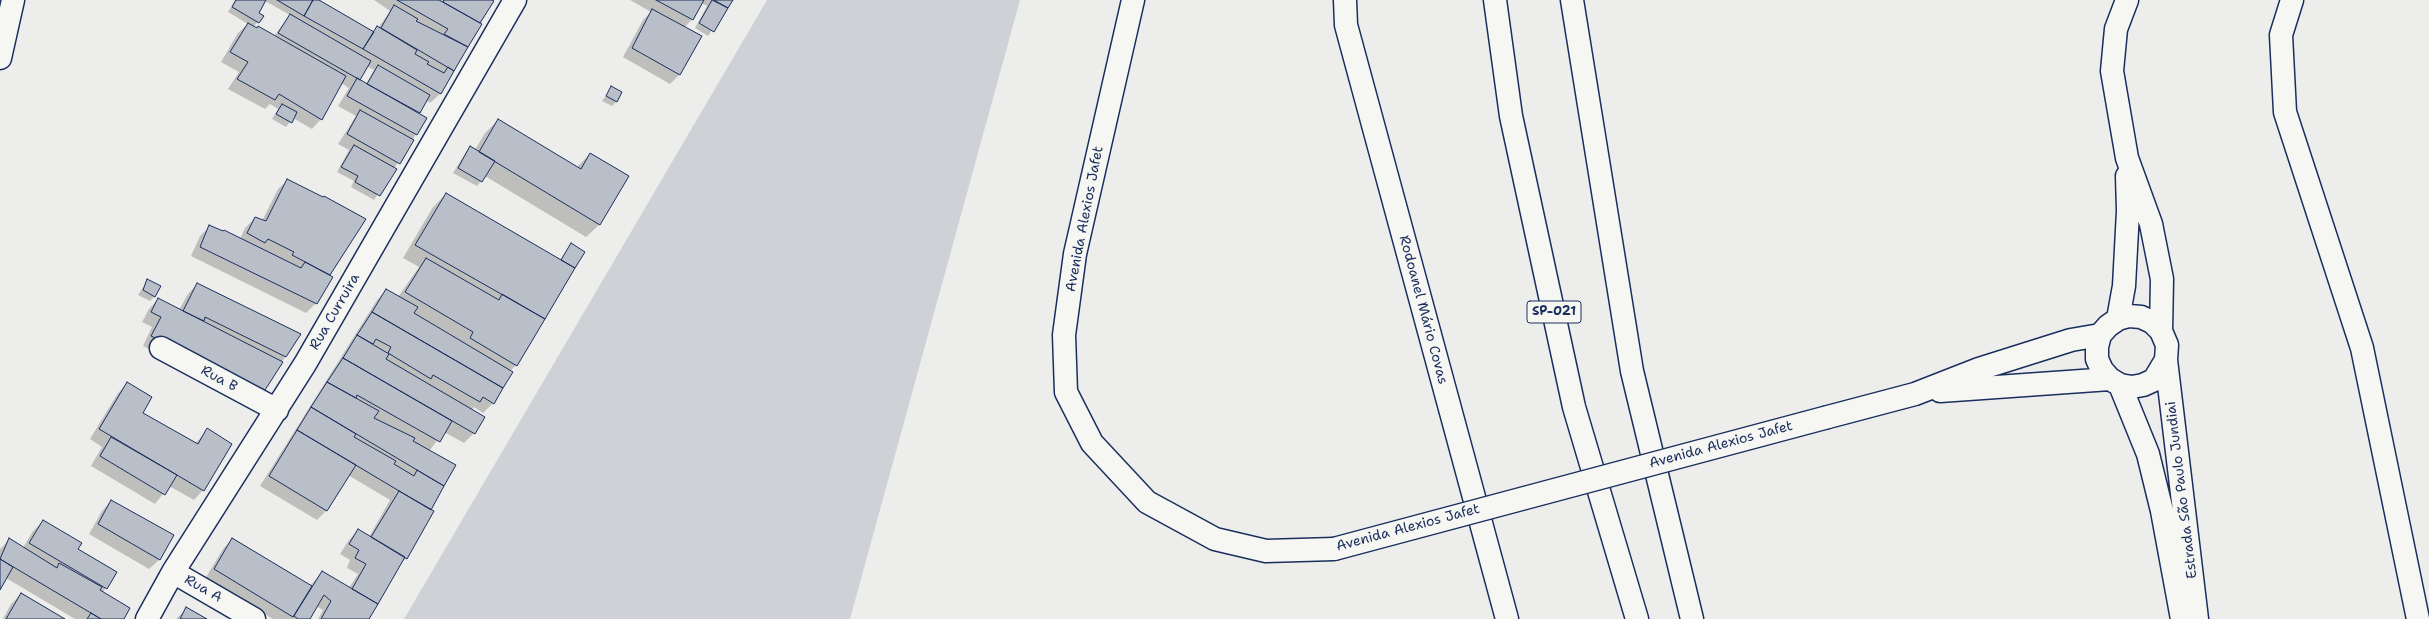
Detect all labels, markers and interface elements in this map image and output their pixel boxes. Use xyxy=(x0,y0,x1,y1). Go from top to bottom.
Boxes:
street label: Avenida Alexios Jafet xyxy=(1063,145,1107,293)
street label: Rodoanel Mário Covas xyxy=(1395,234,1451,386)
street label: Rua Curruira xyxy=(306,271,364,353)
road number: SP-021 xyxy=(1527,301,1581,323)
street label: Rua B xyxy=(198,362,240,396)
street label: Estrada São Paulo Jundiai xyxy=(2163,400,2201,580)
street label: Avenida Alexios Jafet xyxy=(1647,418,1795,472)
street label: Avenida Alexios Jafet xyxy=(1334,501,1482,555)
street label: Rua A xyxy=(181,571,225,607)

